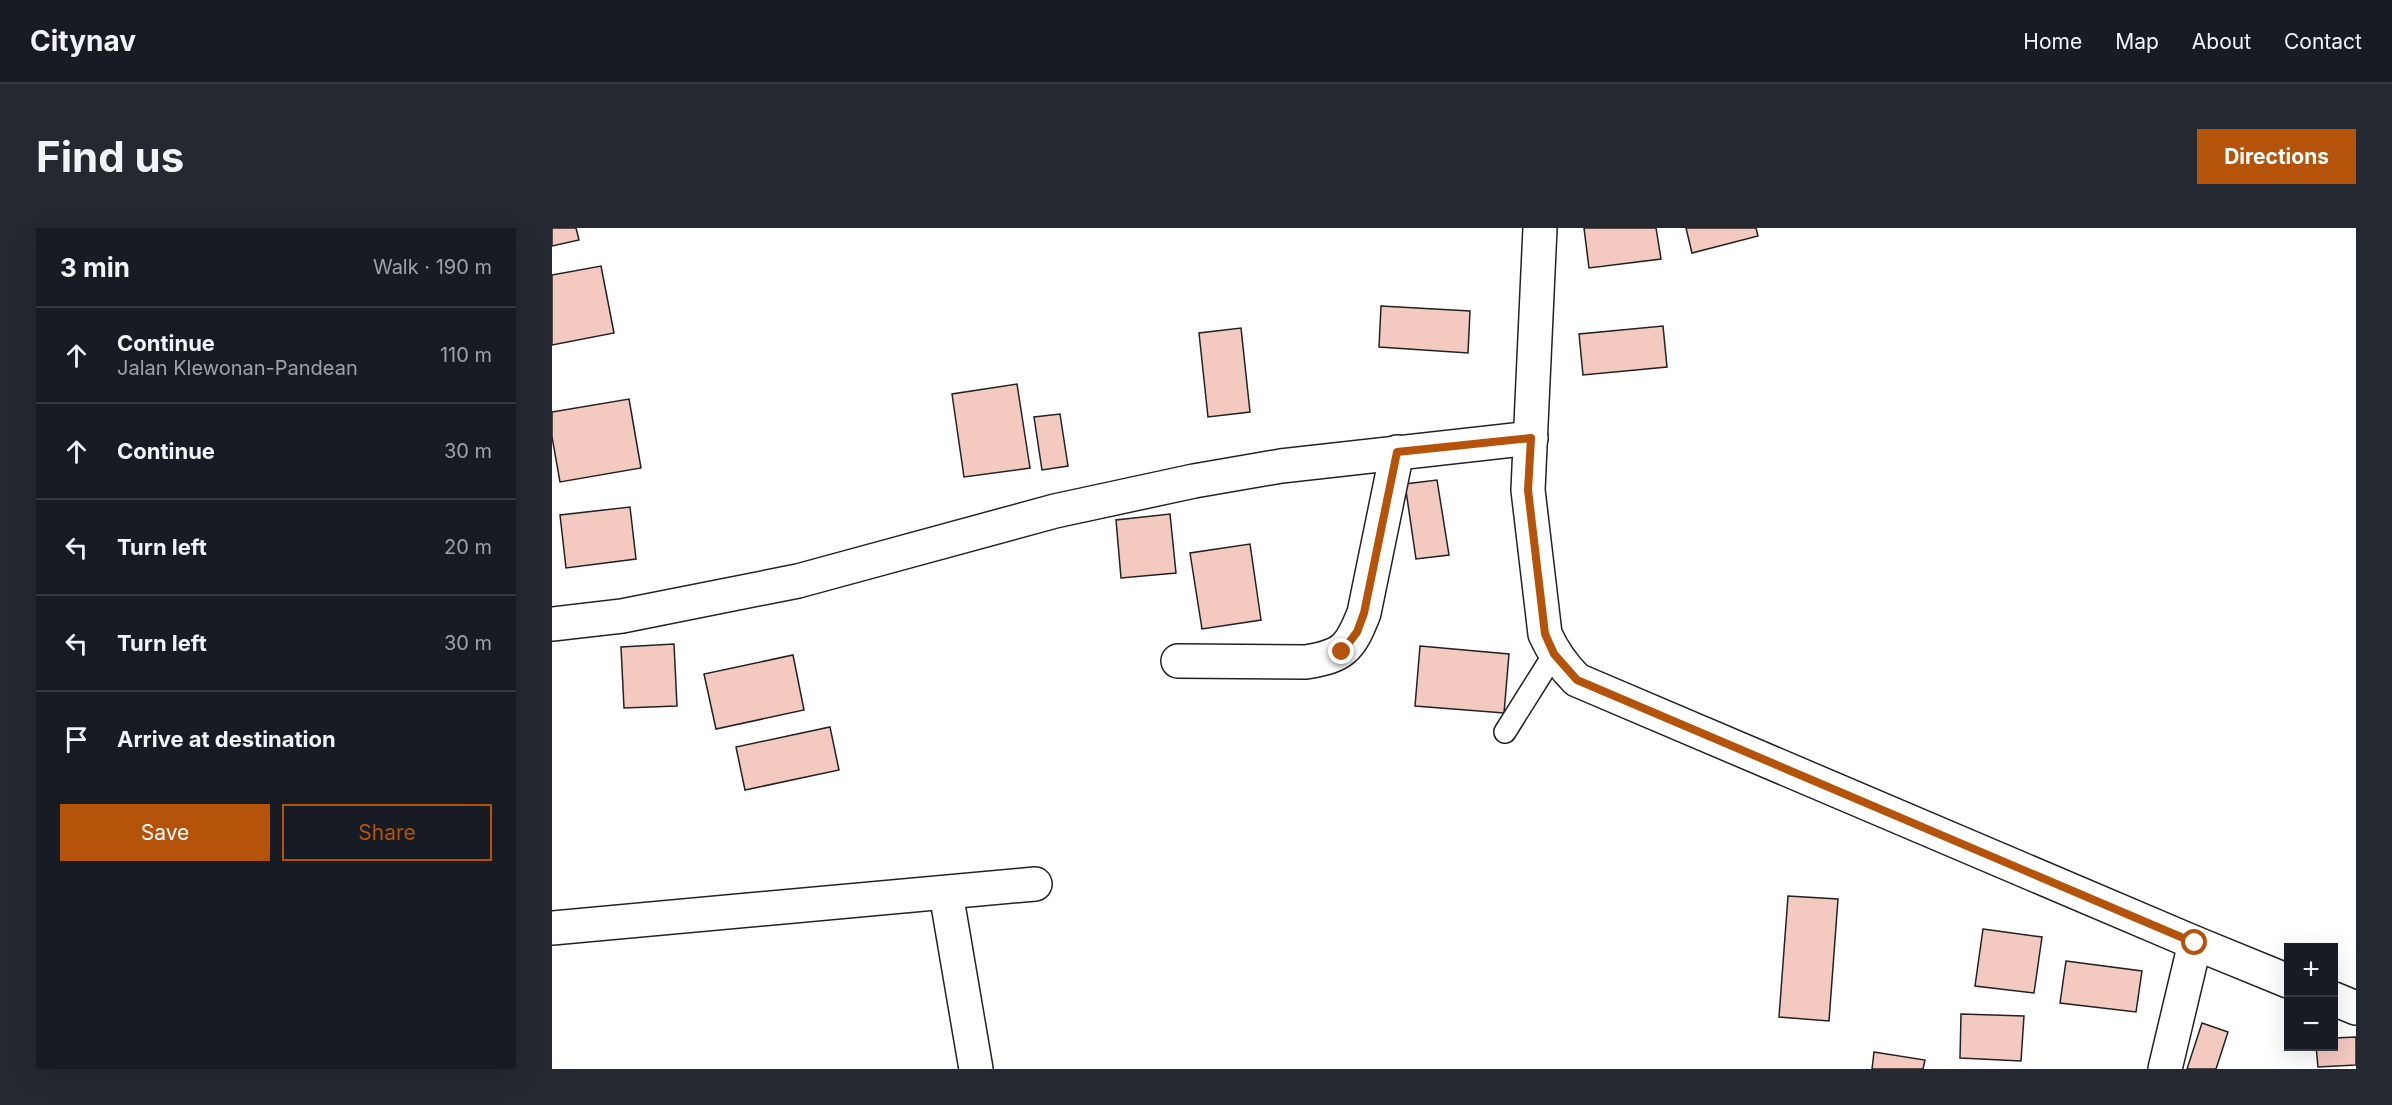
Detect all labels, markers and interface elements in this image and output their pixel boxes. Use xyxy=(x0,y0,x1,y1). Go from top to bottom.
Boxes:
text: Citynav xyxy=(30,24,136,58)
text: Home xyxy=(2023,29,2082,54)
text: Map xyxy=(2115,29,2159,54)
text: About xyxy=(2192,29,2251,54)
text: Contact xyxy=(2284,29,2362,54)
button: Directions xyxy=(2197,129,2356,184)
text: Find us xyxy=(36,131,184,182)
text: 3 min xyxy=(60,252,130,283)
text: Walk · 190 m xyxy=(373,255,492,279)
text: Continue xyxy=(117,330,215,356)
icon: ahead xyxy=(60,339,93,372)
text: 110 m xyxy=(440,343,492,367)
text: Jalan Klewonan-Pandean xyxy=(117,356,358,380)
icon: ahead xyxy=(60,435,93,468)
text: Continue xyxy=(117,438,215,464)
text: 30 m xyxy=(444,439,492,463)
icon: left xyxy=(60,531,93,564)
text: Turn left xyxy=(117,534,207,560)
text: 20 m xyxy=(444,535,492,559)
icon: left xyxy=(60,627,93,660)
text: Turn left xyxy=(117,630,207,656)
text: 30 m xyxy=(444,631,492,655)
route end xyxy=(1328,638,1354,664)
icon: arrive xyxy=(60,723,93,756)
text: Arrive at destination xyxy=(117,726,336,752)
button: Save xyxy=(60,804,270,861)
button: Share xyxy=(282,804,492,861)
route start xyxy=(2181,929,2207,955)
map controls xyxy=(2284,943,2338,1051)
button: + xyxy=(2284,943,2338,997)
button: − xyxy=(2284,997,2338,1051)

